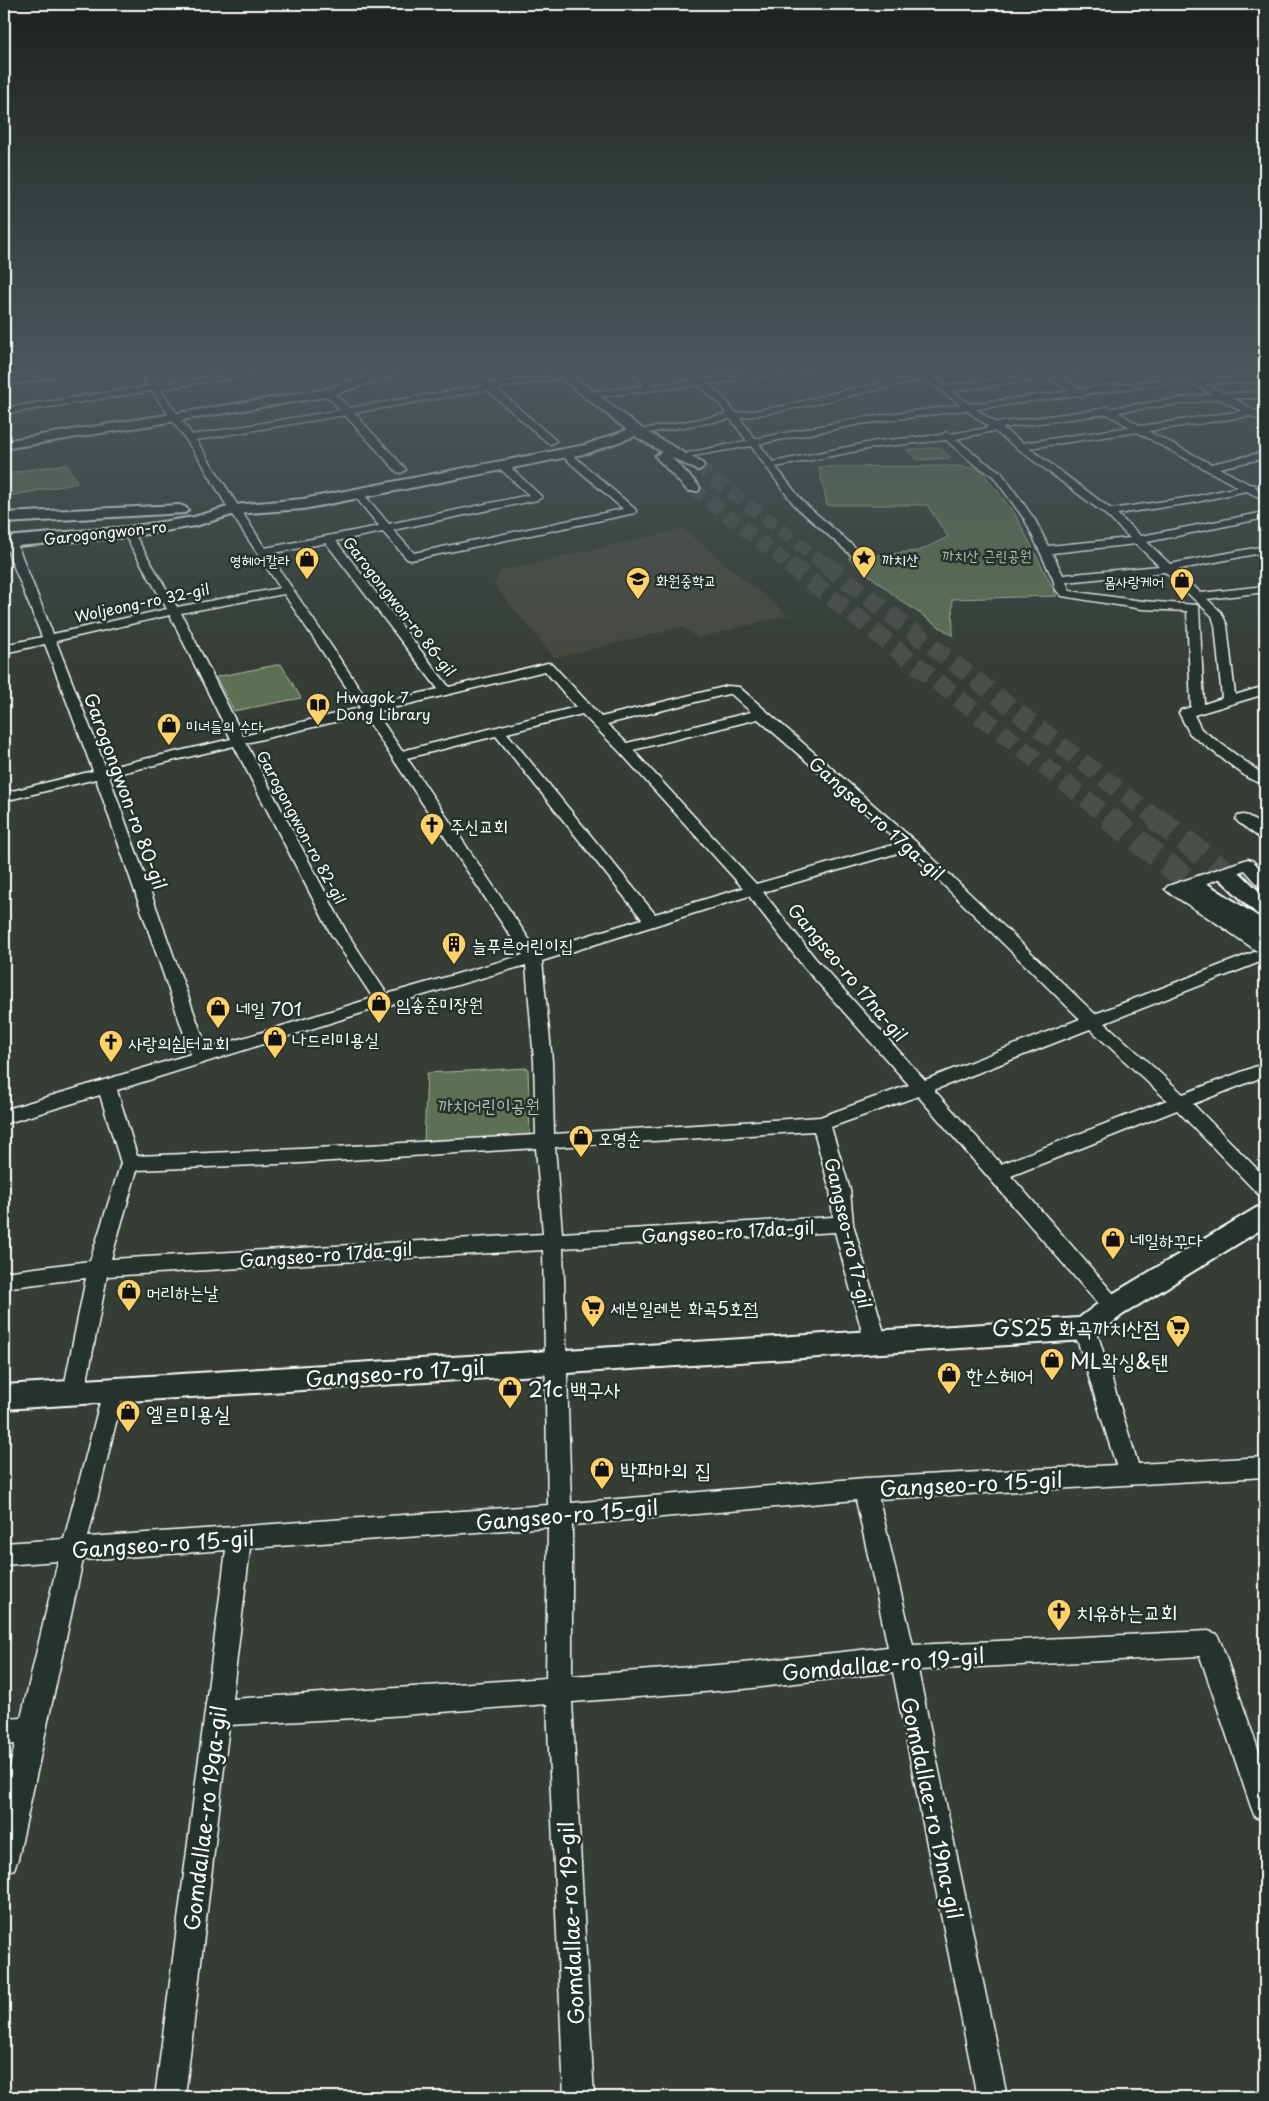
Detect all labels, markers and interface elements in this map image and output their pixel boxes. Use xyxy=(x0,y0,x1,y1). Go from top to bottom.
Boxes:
street label: Garogongwon-ro xyxy=(42,514,168,550)
street label: Garogongwon-ro 86-gil xyxy=(338,531,462,681)
park label: 까치산 근린공원 xyxy=(942,543,1032,566)
place icon: 까치산 xyxy=(851,545,877,579)
shop icon: 영헤어칼라 xyxy=(294,546,320,580)
place label: 까치산 xyxy=(882,547,918,570)
place label: 영헤어칼라 xyxy=(230,548,290,571)
school or university icon: 화원중학교 xyxy=(625,566,651,600)
shop icon: 몸사랑케어 xyxy=(1169,567,1195,601)
place label: 화원중학교 xyxy=(656,568,716,591)
place label: 몸사랑케어 xyxy=(1104,569,1164,592)
street label: Woljeong-ro 32-gil xyxy=(73,577,211,627)
place label: Hwagok 7 Dong Library xyxy=(336,685,431,725)
street label: Garogongwon-ro 80-gil xyxy=(78,689,174,893)
library icon: Hwagok 7 Dong Library xyxy=(305,692,331,726)
shop icon: 미녀들의 수다 xyxy=(156,712,182,746)
place label: 미녀들의 수다 xyxy=(186,714,263,737)
street label: Garogongwon-ro 82-gil xyxy=(252,746,352,908)
street label: Gangseo-ro 17ga-gil xyxy=(803,750,951,886)
church icon: 주신교회 xyxy=(419,812,445,846)
place label: 주신교회 xyxy=(450,812,508,839)
street label: Gangseo-ro 17na-gil xyxy=(782,897,914,1047)
building icon: 늘푸른어린이집 xyxy=(441,931,467,965)
place label: 늘푸른어린이집 xyxy=(472,931,573,958)
shop icon: 임송준미장원 xyxy=(366,990,392,1024)
place label: 임송준미장원 xyxy=(396,990,483,1017)
shop icon: 네일 701 xyxy=(205,995,231,1029)
place label: 네일 701 xyxy=(236,995,302,1022)
shop icon: 나드리미용실 xyxy=(262,1025,288,1059)
place label: 나드리미용실 xyxy=(292,1025,379,1052)
church icon: 사랑의쉼터교회 xyxy=(98,1029,124,1063)
place label: 사랑의쉼터교회 xyxy=(128,1029,229,1056)
park label: 까치어린이공원 xyxy=(438,1091,540,1118)
shop icon: 오영순 xyxy=(568,1124,594,1158)
place label: 오영순 xyxy=(598,1124,641,1151)
street label: Gangseo-ro 17-gil xyxy=(819,1155,879,1311)
street label: Gangseo-ro 17da-gil xyxy=(641,1213,815,1249)
shop icon: 네일하꾸다 xyxy=(1100,1226,1126,1260)
place label: 네일하꾸다 xyxy=(1130,1226,1203,1253)
street label: Gangseo-ro 17da-gil xyxy=(239,1234,413,1274)
shop icon: 머리하는날 xyxy=(116,1278,142,1312)
place label: 머리하는날 xyxy=(146,1278,219,1305)
supermarket icon: 세븐일레븐 화곡5호점 xyxy=(580,1294,606,1328)
place label: 세븐일레븐 화곡5호점 xyxy=(610,1294,758,1321)
place label: GS25 화곡까치산점 xyxy=(992,1311,1160,1343)
supermarket icon: GS25 화곡까치산점 xyxy=(1165,1314,1191,1348)
place label: ML왁싱&탠 xyxy=(1070,1344,1168,1376)
shop icon: ML왁싱&탠 xyxy=(1039,1347,1065,1381)
street label: Gangseo-ro 17-gil xyxy=(304,1350,486,1394)
place label: 한스헤어 xyxy=(966,1358,1034,1390)
shop icon: 한스헤어 xyxy=(936,1361,962,1395)
place label: 21c 백구사 xyxy=(528,1372,621,1404)
shop icon: 21c 백구사 xyxy=(497,1375,523,1409)
place label: 엘르미용실 xyxy=(146,1396,231,1428)
shop icon: 엘르미용실 xyxy=(115,1399,141,1433)
place label: 박파마의 집 xyxy=(620,1453,711,1485)
shop icon: 박파마의 집 xyxy=(589,1456,615,1490)
street label: Gangseo-ro 15-gil xyxy=(879,1462,1063,1504)
street label: Gangseo-ro 15-gil xyxy=(474,1490,660,1538)
street label: Gangseo-ro 15-gil xyxy=(71,1521,255,1565)
place label: 치유하는교회 xyxy=(1076,1595,1177,1627)
church icon: 치유하는교회 xyxy=(1046,1598,1072,1632)
street label: Gomdallae-ro 19-gil xyxy=(780,1638,986,1688)
street label: Gomdallae-ro 19na-gil xyxy=(894,1694,972,1922)
street label: Gomdallae-ro 19ga-gil xyxy=(174,1704,234,1932)
street label: Gomdallae-ro 19-gil xyxy=(549,1821,591,2025)

